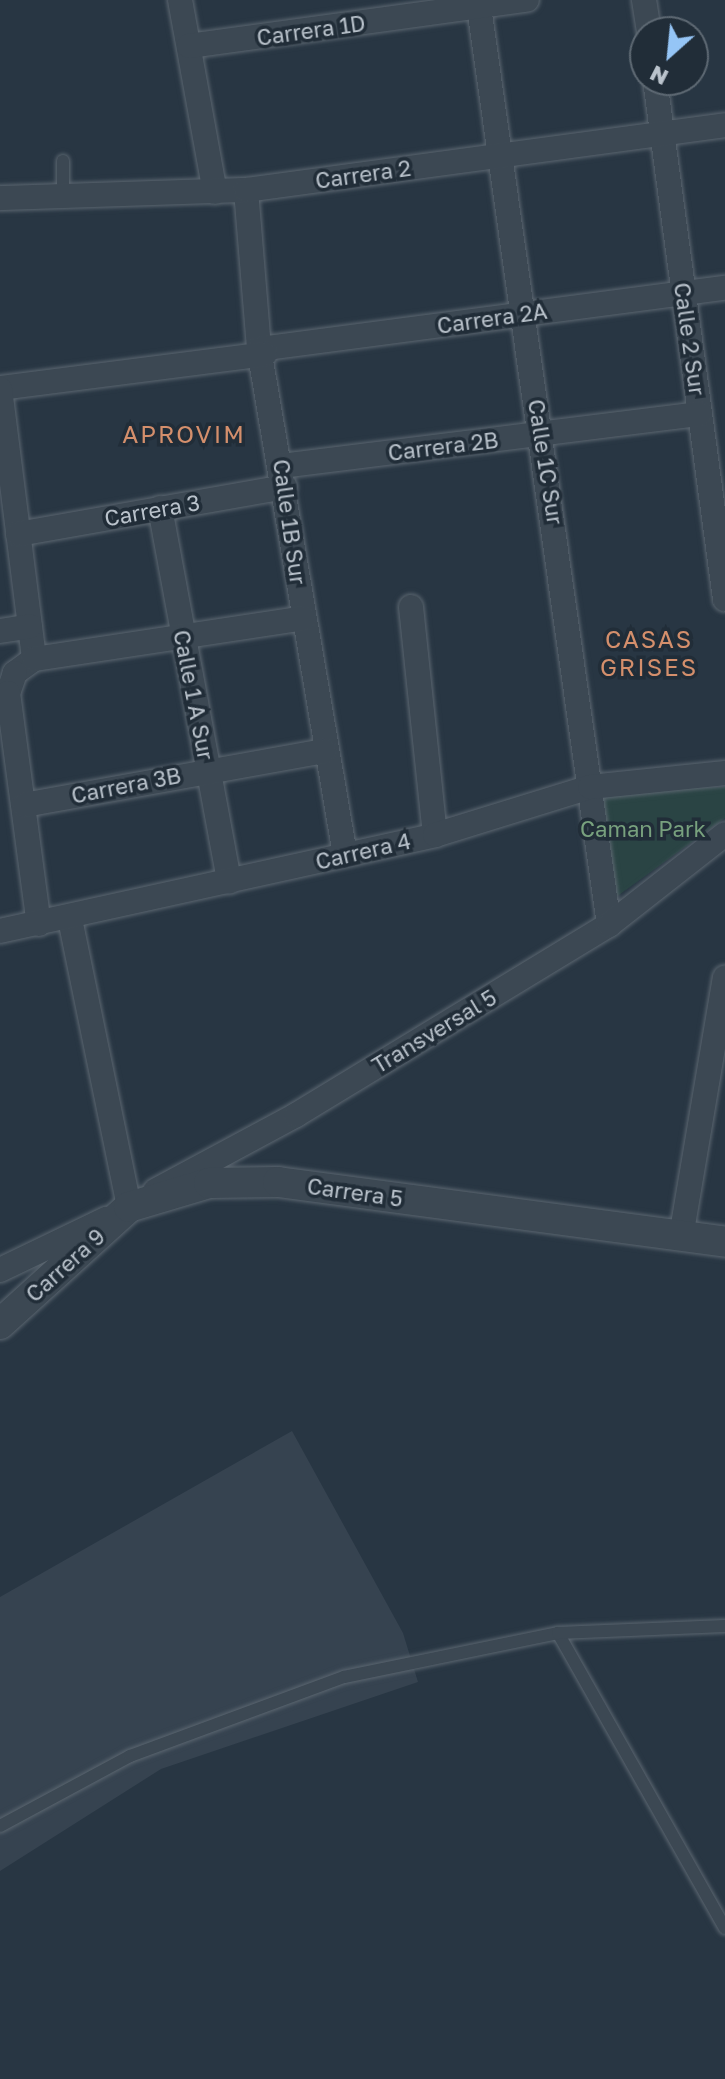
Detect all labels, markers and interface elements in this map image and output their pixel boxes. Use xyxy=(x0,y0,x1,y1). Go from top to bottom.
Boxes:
street label: Carrera 1D xyxy=(255,9,367,51)
north arrow xyxy=(629,16,709,96)
text: N xyxy=(645,60,672,92)
street label: Carrera 2 xyxy=(314,154,412,194)
street label: Calle 2 Sur xyxy=(669,281,711,397)
street label: Carrera 2A xyxy=(435,297,549,339)
street label: Calle 1C Sur xyxy=(523,397,569,527)
district label: APROVIM xyxy=(122,420,246,448)
street label: Carrera 2B xyxy=(386,426,500,466)
street label: Calle 1B Sur xyxy=(268,458,312,586)
street label: Carrera 3 xyxy=(102,489,202,531)
district label: CASAS GRISES xyxy=(600,625,698,681)
street label: Calle 1 A Sur xyxy=(168,628,220,762)
street label: Carrera 3B xyxy=(69,761,183,809)
park label: Caman Park xyxy=(580,816,706,842)
street label: Carrera 4 xyxy=(313,827,413,875)
street label: Transversal 5 xyxy=(367,984,501,1078)
street label: Carrera 5 xyxy=(306,1172,404,1212)
street label: Carrera 9 xyxy=(20,1223,110,1307)

